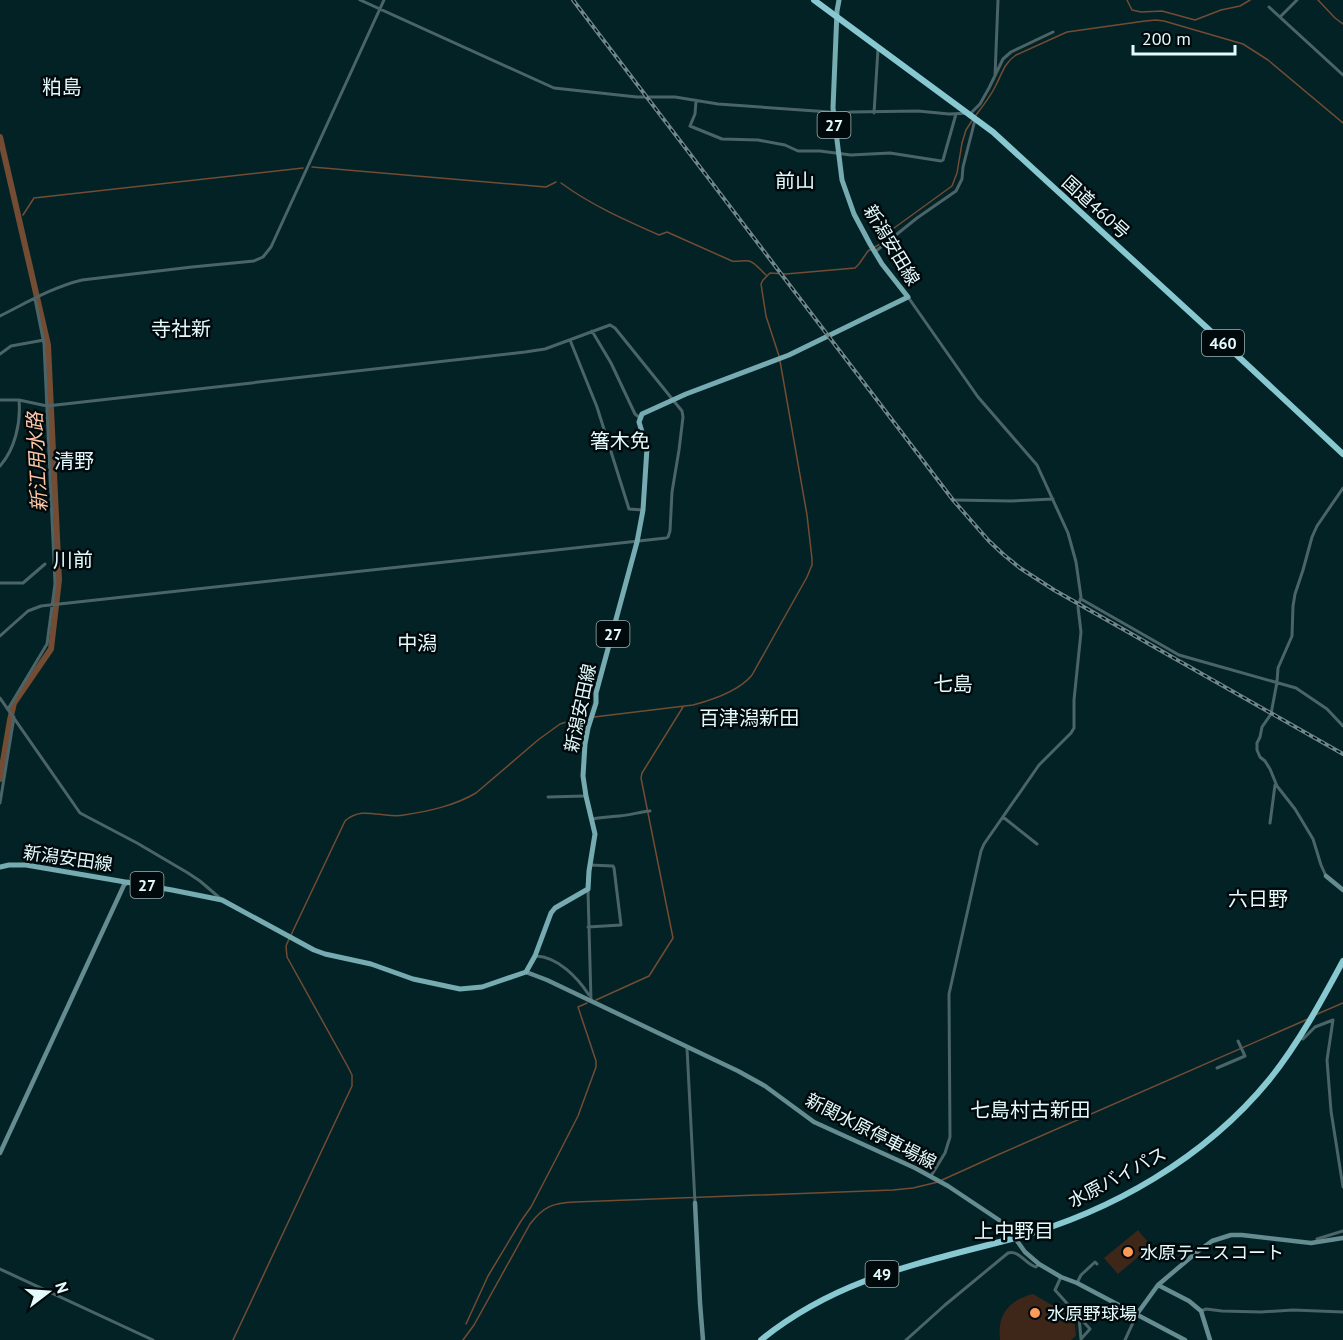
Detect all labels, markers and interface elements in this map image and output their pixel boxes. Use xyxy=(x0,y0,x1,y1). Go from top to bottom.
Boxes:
scale bar xyxy=(1133,18,1235,56)
text: 200 m xyxy=(1142,27,1191,50)
district label: 粕島 xyxy=(42,74,82,100)
road number: 27 xyxy=(818,112,850,138)
district label: 前山 xyxy=(775,168,815,194)
street label: 国道460号 xyxy=(1057,171,1135,243)
street label: 新潟安田線 xyxy=(859,201,925,289)
district label: 寺社新 xyxy=(151,316,211,342)
road number: 460 xyxy=(1202,330,1244,356)
water label: 新江用水路 xyxy=(21,409,53,513)
district label: 箸木免 xyxy=(590,428,650,454)
district label: 清野 xyxy=(54,448,94,474)
district label: 川前 xyxy=(53,547,93,573)
road number: 27 xyxy=(596,621,630,647)
district label: 中潟 xyxy=(397,630,437,656)
street label: 新潟安田線 xyxy=(559,662,601,754)
district label: 七島 xyxy=(933,671,973,697)
district label: 百津潟新田 xyxy=(699,705,799,731)
street label: 新潟安田線 xyxy=(22,840,114,876)
road number: 27 xyxy=(130,872,164,898)
district label: 六日野 xyxy=(1228,886,1288,912)
street label: 新関水原停車場線 xyxy=(802,1088,940,1174)
district label: 七島村古新田 xyxy=(970,1097,1090,1123)
street label: 水原バイパス xyxy=(1064,1142,1170,1212)
district label: 上中野目 xyxy=(974,1218,1054,1244)
place label: 水原テニスコート xyxy=(1140,1241,1284,1264)
marker: 水原テニスコート xyxy=(1121,1245,1135,1259)
road number: 49 xyxy=(866,1261,898,1287)
north arrow xyxy=(18,1262,78,1322)
text: N xyxy=(51,1280,73,1296)
place label: 水原野球場 xyxy=(1047,1302,1137,1325)
marker: 水原野球場 xyxy=(1028,1306,1042,1320)

